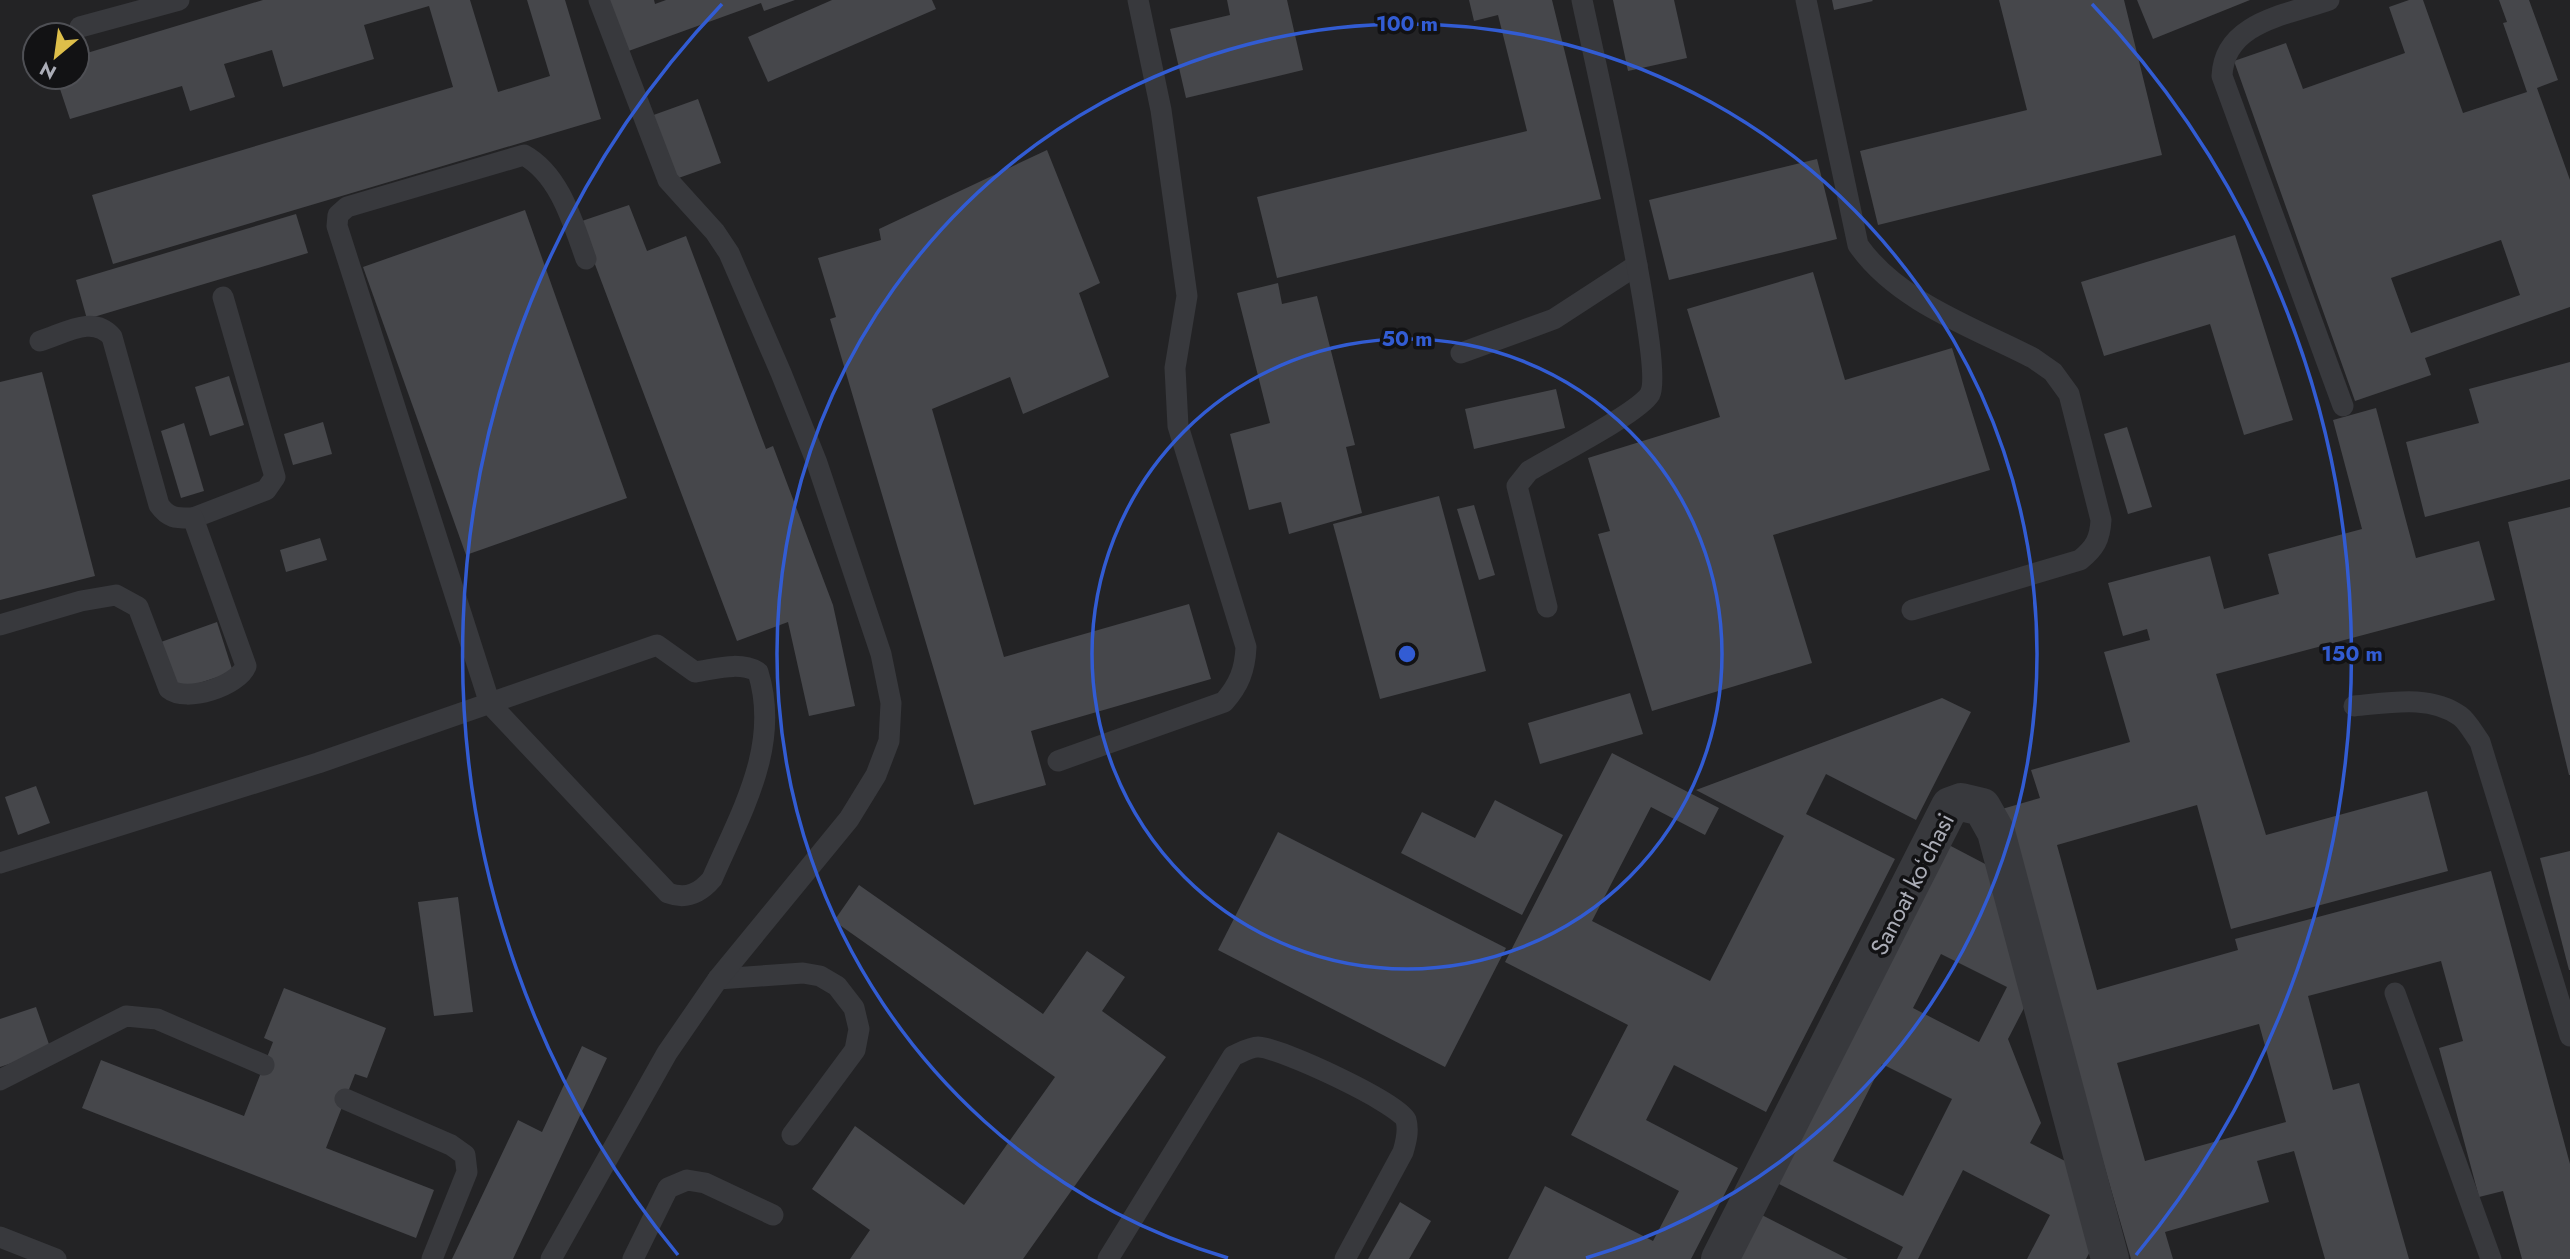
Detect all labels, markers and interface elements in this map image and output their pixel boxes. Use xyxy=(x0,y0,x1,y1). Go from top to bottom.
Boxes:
text: 100 m xyxy=(1376,9,1438,39)
north arrow xyxy=(21,21,91,91)
text: N xyxy=(35,55,61,86)
text: 50 m xyxy=(1382,324,1432,354)
text: 150 m xyxy=(2321,639,2383,669)
centre of rings xyxy=(1395,642,1419,666)
street label: Sanoat koʻchasi xyxy=(1861,807,1963,961)

